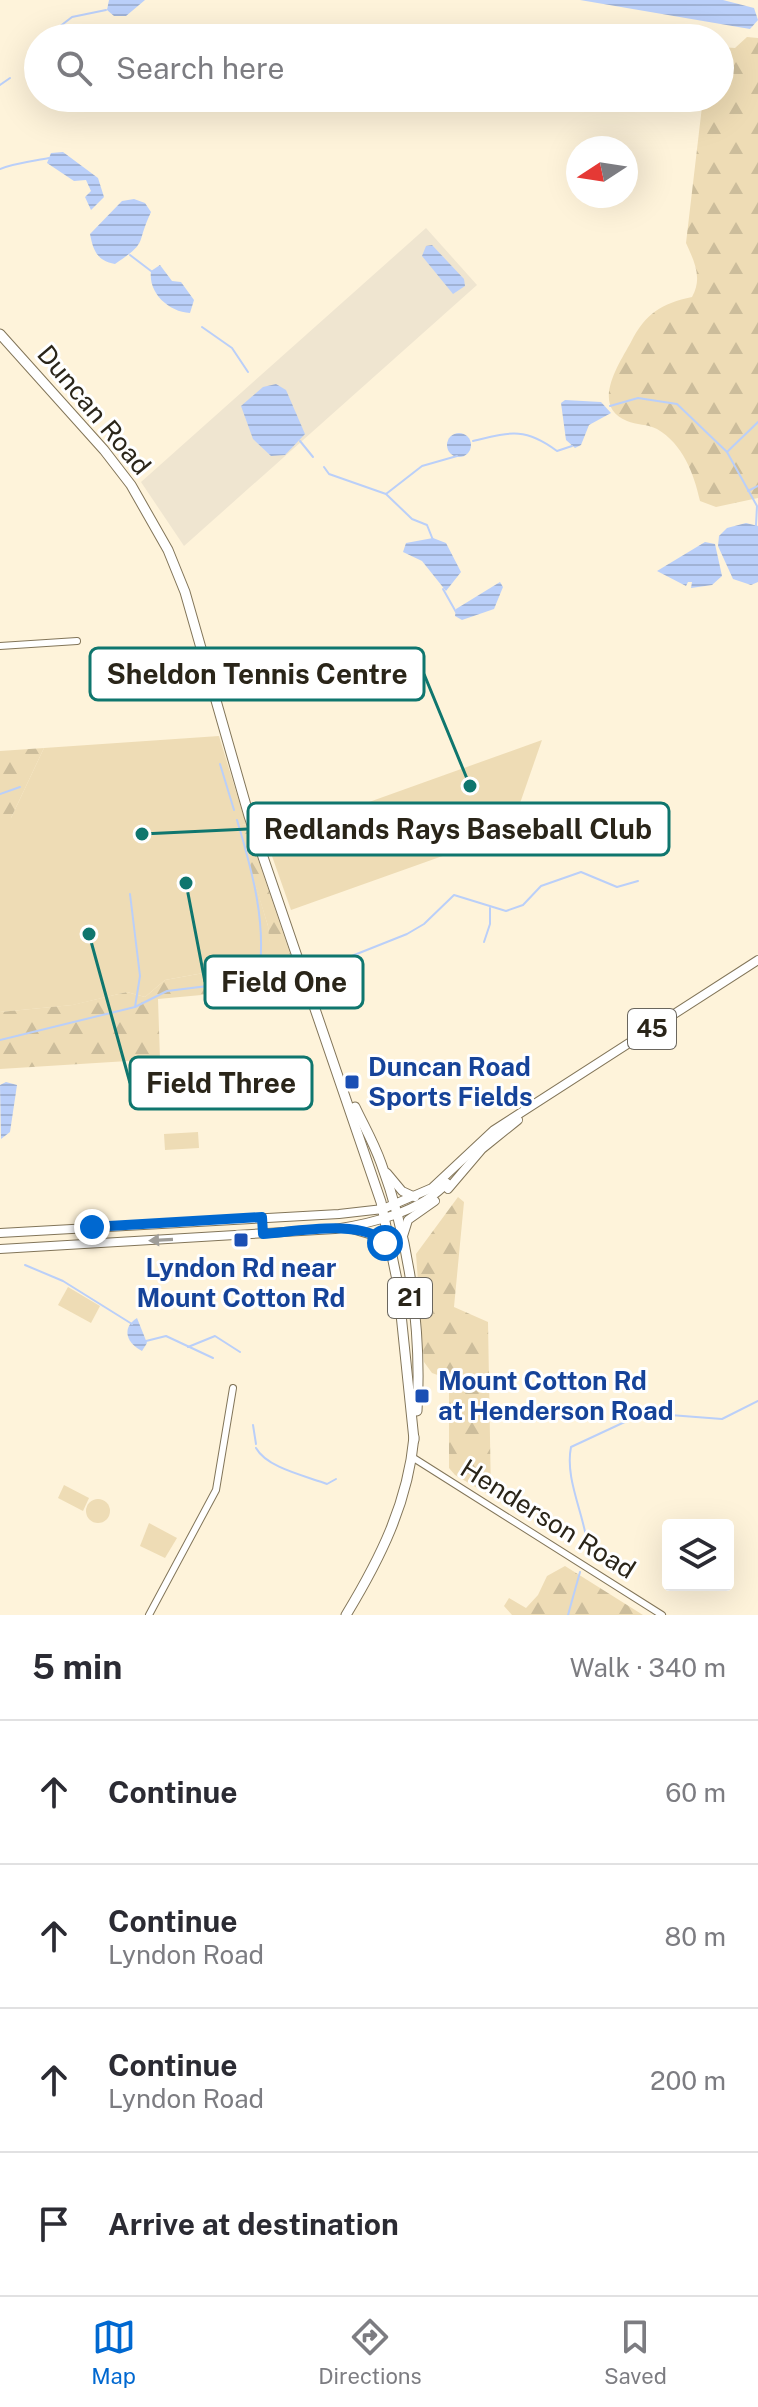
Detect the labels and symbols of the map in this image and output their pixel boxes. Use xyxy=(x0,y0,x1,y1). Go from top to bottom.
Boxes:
north arrow xyxy=(566,136,638,208)
street label: Duncan Road xyxy=(31,339,158,481)
callout: Sheldon Tennis Centre xyxy=(90,648,424,700)
text: Sheldon Tennis Centre xyxy=(106,657,408,690)
callout: Redlands Rays Baseball Club xyxy=(248,803,669,855)
text: Redlands Rays Baseball Club xyxy=(264,812,652,845)
callout: Field One xyxy=(205,956,363,1008)
text: Field One xyxy=(221,965,347,998)
road number: 45 xyxy=(628,1009,676,1049)
place label: Duncan Road Sports Fields xyxy=(368,1051,533,1112)
callout: Field Three xyxy=(130,1057,312,1109)
text: Field Three xyxy=(146,1066,296,1099)
marker: Duncan Road Sports Fields xyxy=(343,1073,361,1091)
route end xyxy=(74,1209,110,1245)
route start xyxy=(367,1225,403,1261)
marker: Lyndon Rd near Mount Cotton Rd xyxy=(232,1231,250,1249)
one-way arrow xyxy=(148,1233,173,1246)
place label: Lyndon Rd near Mount Cotton Rd xyxy=(137,1252,345,1313)
road number: 21 xyxy=(388,1278,432,1318)
place label: Mount Cotton Rd at Henderson Road xyxy=(438,1365,674,1426)
marker: Mount Cotton Rd at Henderson Road xyxy=(413,1387,431,1405)
street label: Henderson Road xyxy=(455,1452,642,1585)

